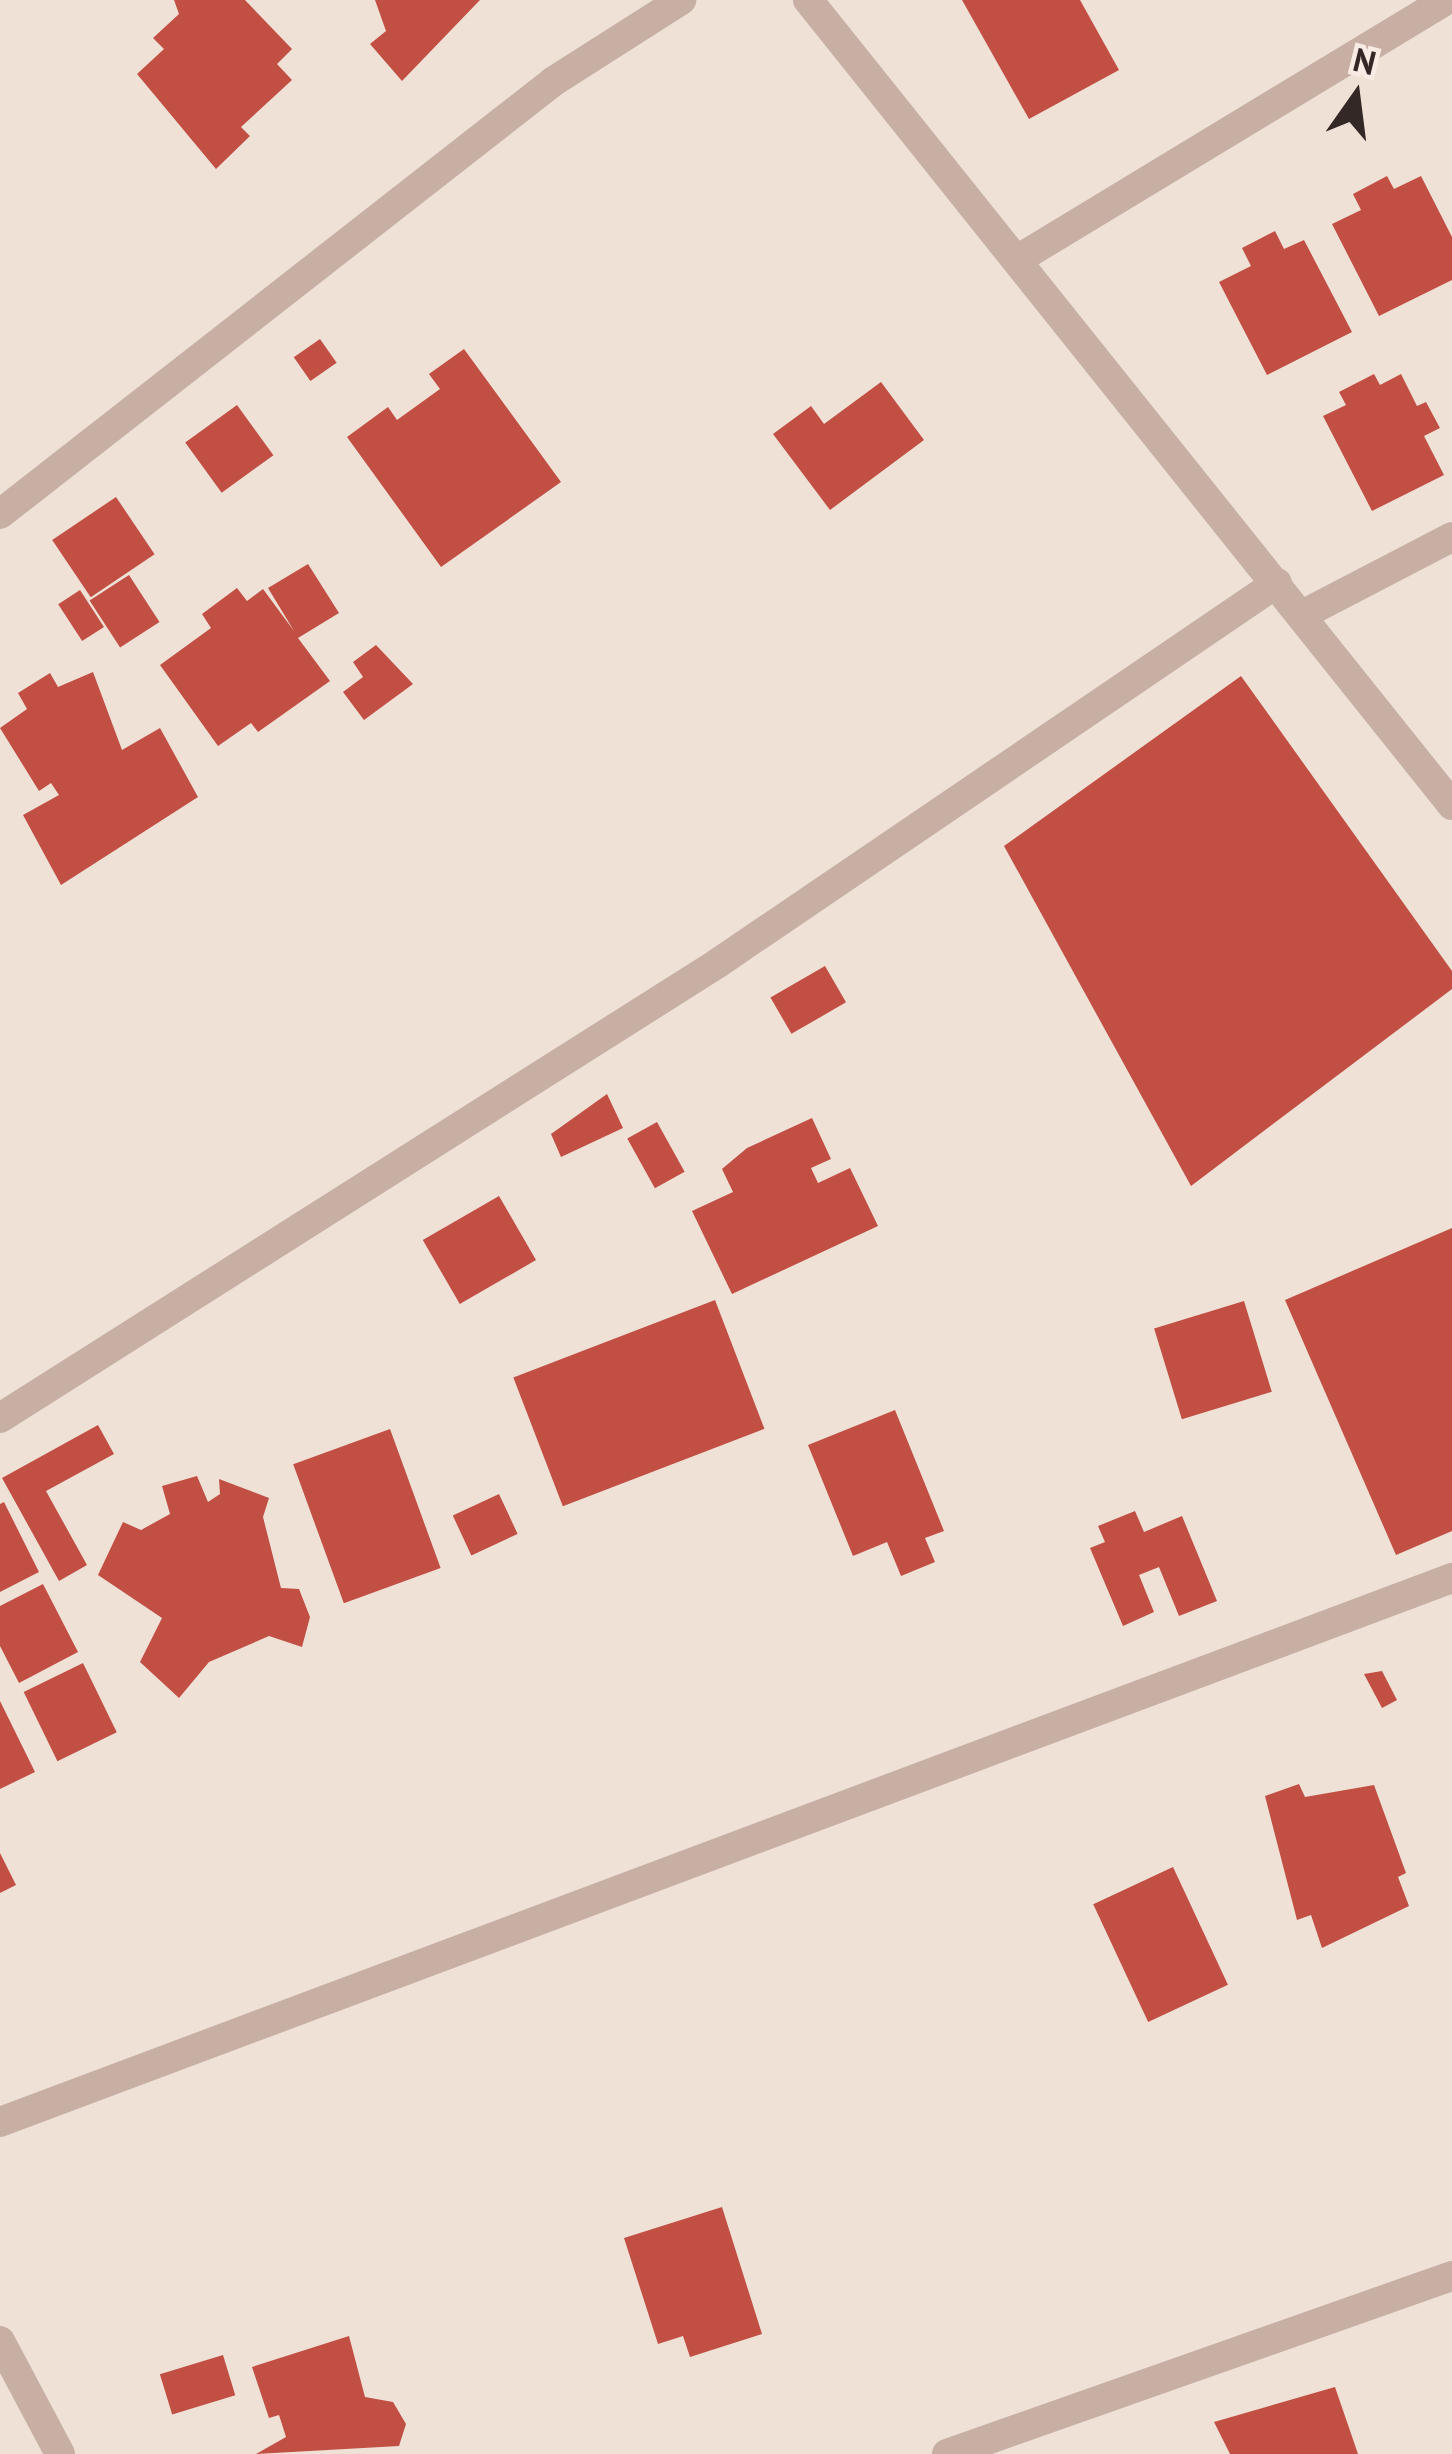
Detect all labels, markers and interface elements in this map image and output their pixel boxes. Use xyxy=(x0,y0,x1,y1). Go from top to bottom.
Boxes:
north arrow xyxy=(1296,36,1416,156)
text: N xyxy=(1349,37,1381,84)

